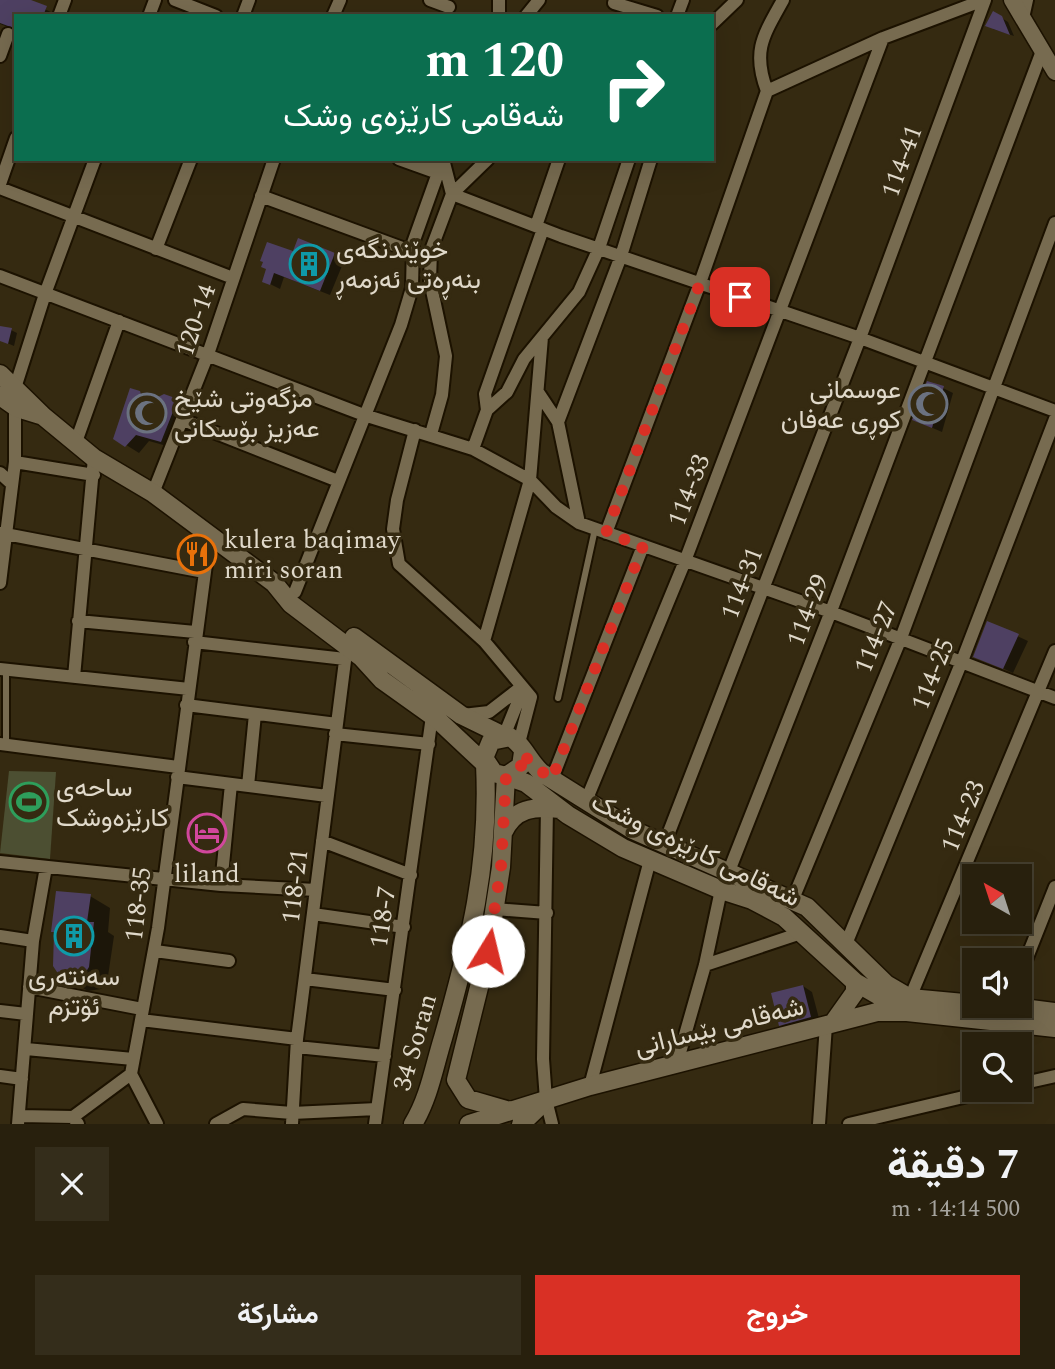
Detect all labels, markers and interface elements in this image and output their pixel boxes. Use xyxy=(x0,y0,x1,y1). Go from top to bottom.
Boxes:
text: 120 m xyxy=(425,24,564,99)
icon: right xyxy=(588,42,679,133)
text: شەقامی کارێزەی وشک xyxy=(283,92,564,141)
street label: 114-41 xyxy=(870,119,934,203)
place label: خوێندنگەی بنەڕەتی ئەزمەڕ xyxy=(335,230,481,300)
building icon: خوێندنگەی بنەڕەتی ئەزمەڕ xyxy=(288,243,330,285)
pin xyxy=(710,267,770,327)
street label: 120-14 xyxy=(165,278,227,362)
icon: arrive xyxy=(721,278,759,316)
place label: عوسمانی کوڕی عەفان xyxy=(781,370,901,440)
place label: مزگەوتی شێخ عەزیز بۆسکانی xyxy=(174,379,320,449)
mosque icon: عوسمانی کوڕی عەفان xyxy=(907,383,949,425)
mosque icon: مزگەوتی شێخ عەزیز بۆسکانی xyxy=(126,392,168,434)
street label: 114-33 xyxy=(657,448,721,532)
place label: kulera baqimay miri soran xyxy=(224,520,402,590)
restaurant icon: kulera baqimay miri soran xyxy=(176,533,218,575)
street label: 114-31 xyxy=(710,541,774,625)
street label: 114-29 xyxy=(776,568,840,652)
street label: 114-27 xyxy=(843,595,908,680)
street label: 114-25 xyxy=(900,632,965,717)
place label: ساحه‌ی کارێزه‌وشک xyxy=(56,768,169,838)
street label: 114-23 xyxy=(930,774,996,859)
sports icon: ساحه‌ی کارێزه‌وشک xyxy=(8,781,50,823)
street label: شەقامی کارێزەی وشک xyxy=(584,782,807,918)
hotel icon: liland xyxy=(186,812,228,854)
street label: 118-21 xyxy=(271,847,319,926)
place label: liland xyxy=(174,854,240,894)
north arrow xyxy=(962,864,1032,934)
map controls xyxy=(962,864,1032,1102)
street label: 118-35 xyxy=(114,865,162,944)
street label: 118-7 xyxy=(359,884,407,951)
position arrow xyxy=(451,914,525,988)
building icon: سەنتەری ئۆتزم xyxy=(53,915,95,957)
button: sound xyxy=(962,948,1032,1018)
place label: سەنتەری ئۆتزم xyxy=(28,957,120,1027)
street label: شەقامی بێسارانی xyxy=(630,987,808,1067)
street label: 34 Soran xyxy=(382,989,448,1096)
button: search xyxy=(962,1032,1032,1102)
text: 7 دقيقة xyxy=(887,1134,1020,1197)
button: close xyxy=(35,1147,109,1221)
text: 500 m · 14:14 xyxy=(891,1192,1020,1227)
button: مشاركة xyxy=(35,1275,521,1355)
button: خروج xyxy=(535,1275,1020,1355)

